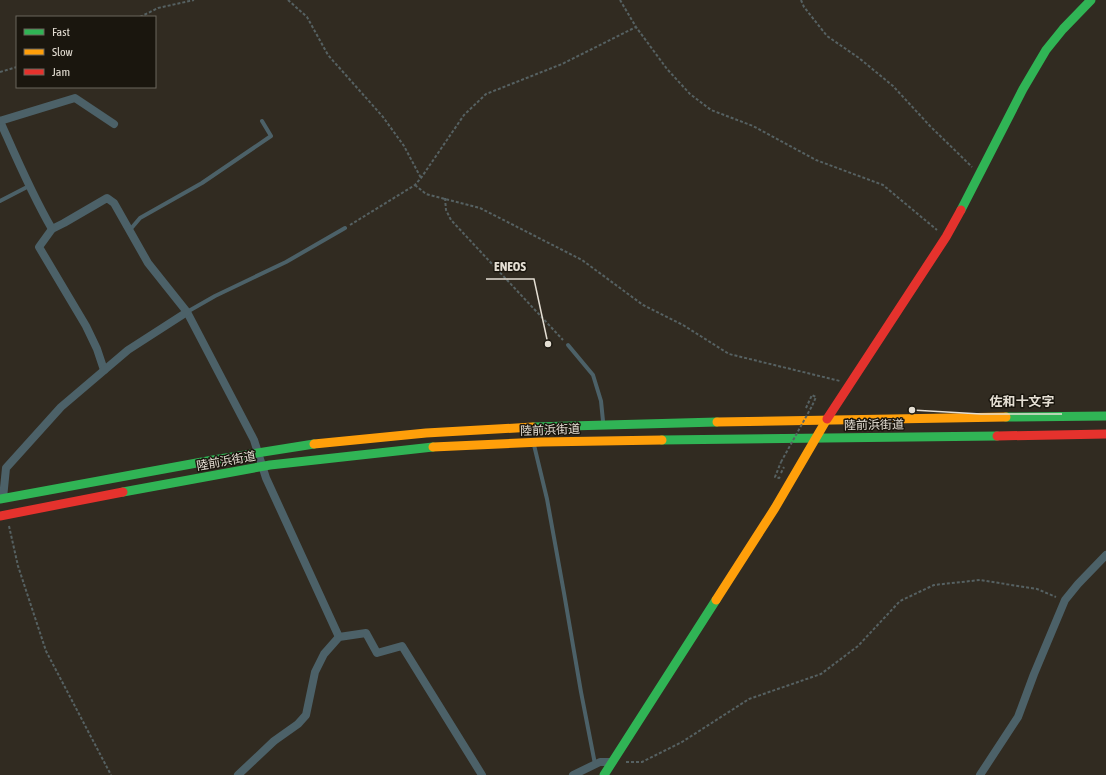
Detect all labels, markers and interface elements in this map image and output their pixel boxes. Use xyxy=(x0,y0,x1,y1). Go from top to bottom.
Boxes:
legend xyxy=(16,16,156,88)
text: Fast xyxy=(52,25,70,39)
text: Slow xyxy=(52,45,73,59)
text: Jam xyxy=(52,65,70,79)
callout: ENEOS xyxy=(486,254,534,279)
text: ENEOS xyxy=(494,259,526,274)
callout: 佐和十文字 xyxy=(981,389,1062,414)
text: 佐和十文字 xyxy=(989,394,1055,409)
street label: 陸前浜街道 xyxy=(844,417,904,433)
street label: 陸前浜街道 xyxy=(520,422,580,438)
street label: 陸前浜街道 xyxy=(195,449,257,473)

